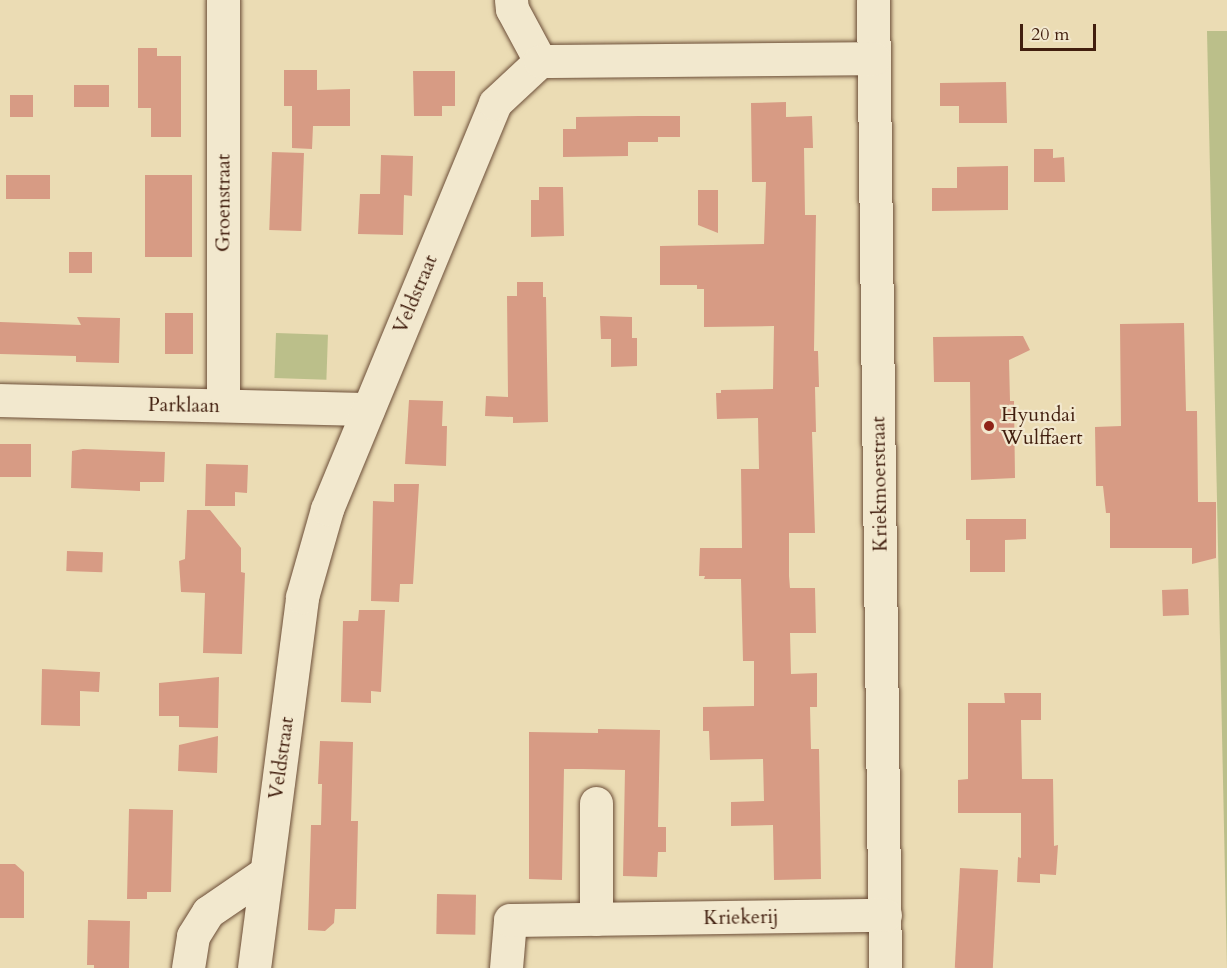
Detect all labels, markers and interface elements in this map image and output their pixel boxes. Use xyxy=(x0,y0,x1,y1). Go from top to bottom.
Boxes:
scale bar xyxy=(1023,12,1100,50)
text: 20 m xyxy=(1031,22,1070,47)
street label: Groenstraat xyxy=(211,154,235,252)
street label: Veldstraat xyxy=(388,251,442,337)
street label: Parklaan xyxy=(148,392,220,418)
place label: Hyundai Wulffaert xyxy=(1001,402,1083,449)
street label: Kriekmoerstraat xyxy=(866,416,892,552)
marker: Hyundai Wulffaert xyxy=(982,419,996,433)
street label: Veldstraat xyxy=(263,715,299,801)
street label: Kriekerij xyxy=(703,904,779,930)

